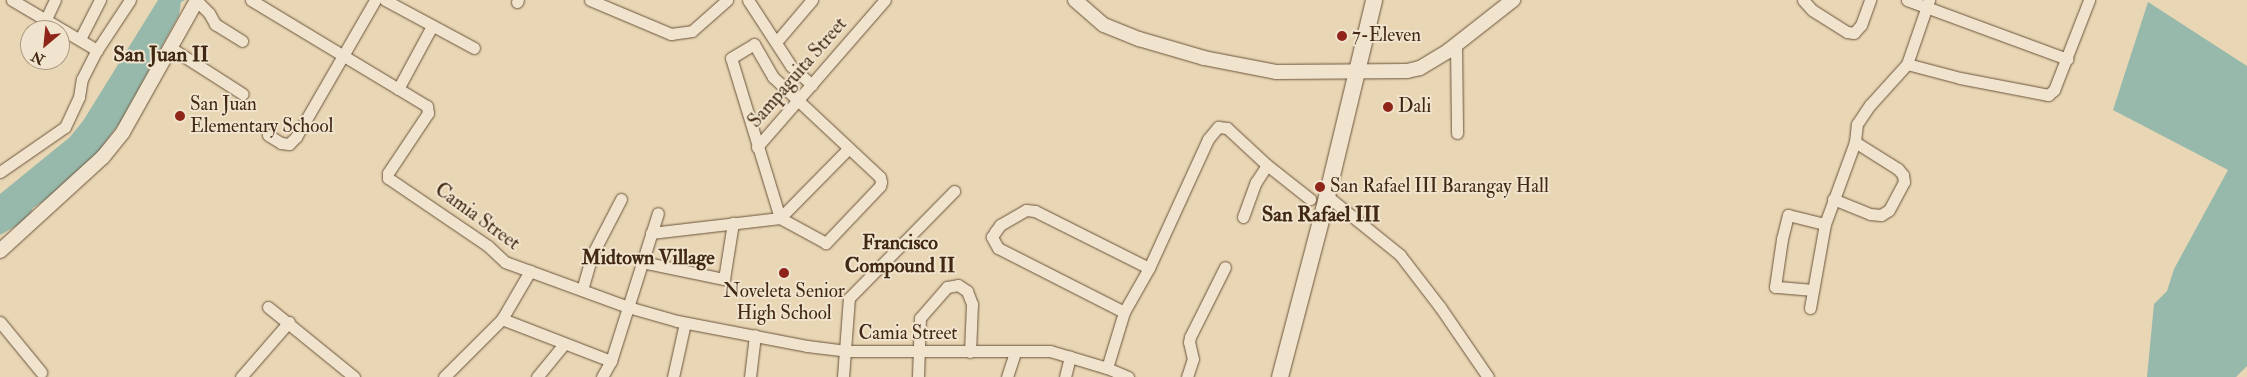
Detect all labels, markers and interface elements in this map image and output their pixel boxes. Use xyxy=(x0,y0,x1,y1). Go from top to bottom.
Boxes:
street label: Sampaguita Street xyxy=(744,13,852,133)
north arrow xyxy=(20,20,70,70)
place label: 7-Eleven xyxy=(1352,25,1421,47)
marker: 7-Eleven xyxy=(1336,30,1348,42)
district label: San Juan II xyxy=(113,42,209,68)
text: N xyxy=(29,47,48,68)
place label: San Juan Elementary School xyxy=(190,94,333,138)
place label: Dali xyxy=(1398,96,1431,118)
marker: Dali xyxy=(1382,101,1394,113)
marker: San Juan Elementary School xyxy=(174,110,186,122)
place label: San Rafael III Barangay Hall xyxy=(1330,176,1549,198)
street label: Camia Street xyxy=(430,179,524,255)
marker: San Rafael III Barangay Hall xyxy=(1314,181,1326,193)
district label: San Rafael III xyxy=(1262,202,1380,228)
district label: Francisco Compound II xyxy=(845,231,955,278)
district label: Midtown Village xyxy=(581,245,715,269)
marker: Noveleta Senior High School xyxy=(778,267,790,279)
place label: Noveleta Senior High School xyxy=(723,281,845,325)
street label: Camia Street xyxy=(858,323,958,345)

